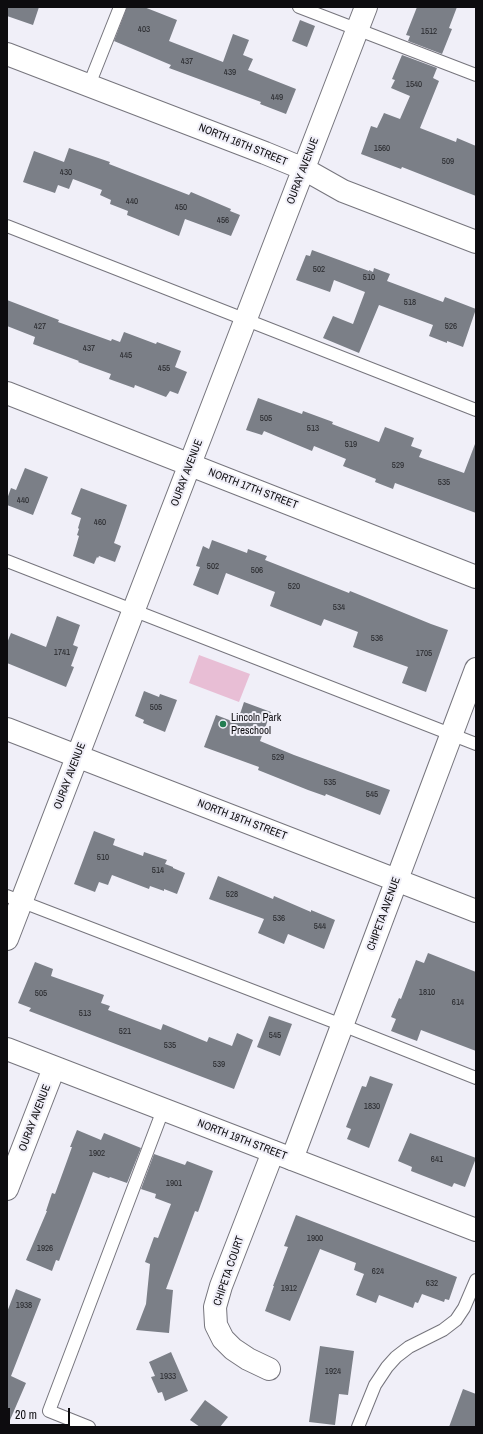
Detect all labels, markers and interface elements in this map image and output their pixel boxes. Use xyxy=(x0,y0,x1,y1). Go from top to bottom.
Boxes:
house number: 403 xyxy=(138,25,150,35)
house number: 1512 xyxy=(421,27,437,37)
house number: 437 xyxy=(181,57,193,67)
house number: 439 xyxy=(224,68,236,78)
house number: 1540 xyxy=(406,80,422,90)
house number: 449 xyxy=(271,93,283,103)
street label: NORTH 16TH STREET xyxy=(197,121,289,169)
street label: OURAY AVENUE xyxy=(284,136,322,206)
house number: 1560 xyxy=(374,144,390,154)
house number: 509 xyxy=(442,157,454,167)
house number: 430 xyxy=(60,168,72,178)
house number: 440 xyxy=(126,197,138,207)
house number: 450 xyxy=(175,203,187,213)
house number: 456 xyxy=(217,216,229,226)
house number: 502 xyxy=(313,265,325,275)
house number: 510 xyxy=(363,273,375,283)
house number: 518 xyxy=(404,298,416,308)
house number: 427 xyxy=(34,322,46,332)
house number: 526 xyxy=(445,322,457,332)
house number: 437 xyxy=(83,344,95,354)
house number: 445 xyxy=(120,351,132,361)
house number: 455 xyxy=(158,364,170,374)
house number: 505 xyxy=(260,414,272,424)
house number: 513 xyxy=(307,424,319,434)
street label: OURAY AVENUE xyxy=(168,438,206,508)
house number: 519 xyxy=(345,440,357,450)
house number: 529 xyxy=(392,461,404,471)
street label: NORTH 17TH STREET xyxy=(206,466,300,512)
house number: 535 xyxy=(438,478,450,488)
house number: 440 xyxy=(17,496,29,506)
house number: 460 xyxy=(94,518,106,528)
house number: 502 xyxy=(207,562,219,572)
house number: 506 xyxy=(251,566,263,576)
house number: 520 xyxy=(288,582,300,592)
house number: 534 xyxy=(333,603,345,613)
house number: 536 xyxy=(371,634,383,644)
house number: 1741 xyxy=(54,648,70,658)
house number: 1705 xyxy=(416,649,432,659)
house number: 505 xyxy=(150,703,162,713)
place label: Lincoln Park Preschool xyxy=(231,711,281,737)
marker: Lincoln Park Preschool xyxy=(218,719,228,729)
street label: OURAY AVENUE xyxy=(51,741,89,811)
house number: 529 xyxy=(272,753,284,763)
house number: 535 xyxy=(324,778,336,788)
house number: 545 xyxy=(366,790,378,800)
street label: NORTH 18TH STREET xyxy=(195,797,289,843)
house number: 510 xyxy=(97,853,109,863)
house number: 514 xyxy=(152,866,164,876)
street label: CHIPETA AVENUE xyxy=(365,875,403,953)
house number: 528 xyxy=(226,890,238,900)
house number: 536 xyxy=(273,914,285,924)
house number: 544 xyxy=(314,922,326,932)
house number: 1810 xyxy=(419,988,435,998)
house number: 505 xyxy=(35,989,47,999)
house number: 614 xyxy=(452,998,464,1008)
house number: 513 xyxy=(79,1009,91,1019)
house number: 521 xyxy=(119,1027,131,1037)
house number: 545 xyxy=(269,1031,281,1041)
house number: 535 xyxy=(164,1041,176,1051)
house number: 539 xyxy=(213,1060,225,1070)
street label: OURAY AVENUE xyxy=(16,1083,54,1153)
house number: 1830 xyxy=(364,1102,380,1112)
street label: NORTH 19TH STREET xyxy=(195,1117,289,1163)
house number: 1902 xyxy=(89,1149,105,1159)
house number: 641 xyxy=(431,1155,443,1165)
house number: 1901 xyxy=(166,1179,182,1189)
street label: CHIPETA COURT xyxy=(211,1234,247,1308)
house number: 1900 xyxy=(307,1234,323,1244)
house number: 1926 xyxy=(37,1244,53,1254)
house number: 624 xyxy=(372,1267,384,1277)
house number: 632 xyxy=(426,1279,438,1289)
house number: 1912 xyxy=(281,1284,297,1294)
house number: 1938 xyxy=(16,1301,32,1311)
house number: 1924 xyxy=(325,1367,341,1377)
house number: 1933 xyxy=(160,1372,176,1382)
scale bar xyxy=(10,1400,72,1426)
text: 20 m xyxy=(15,1407,37,1423)

